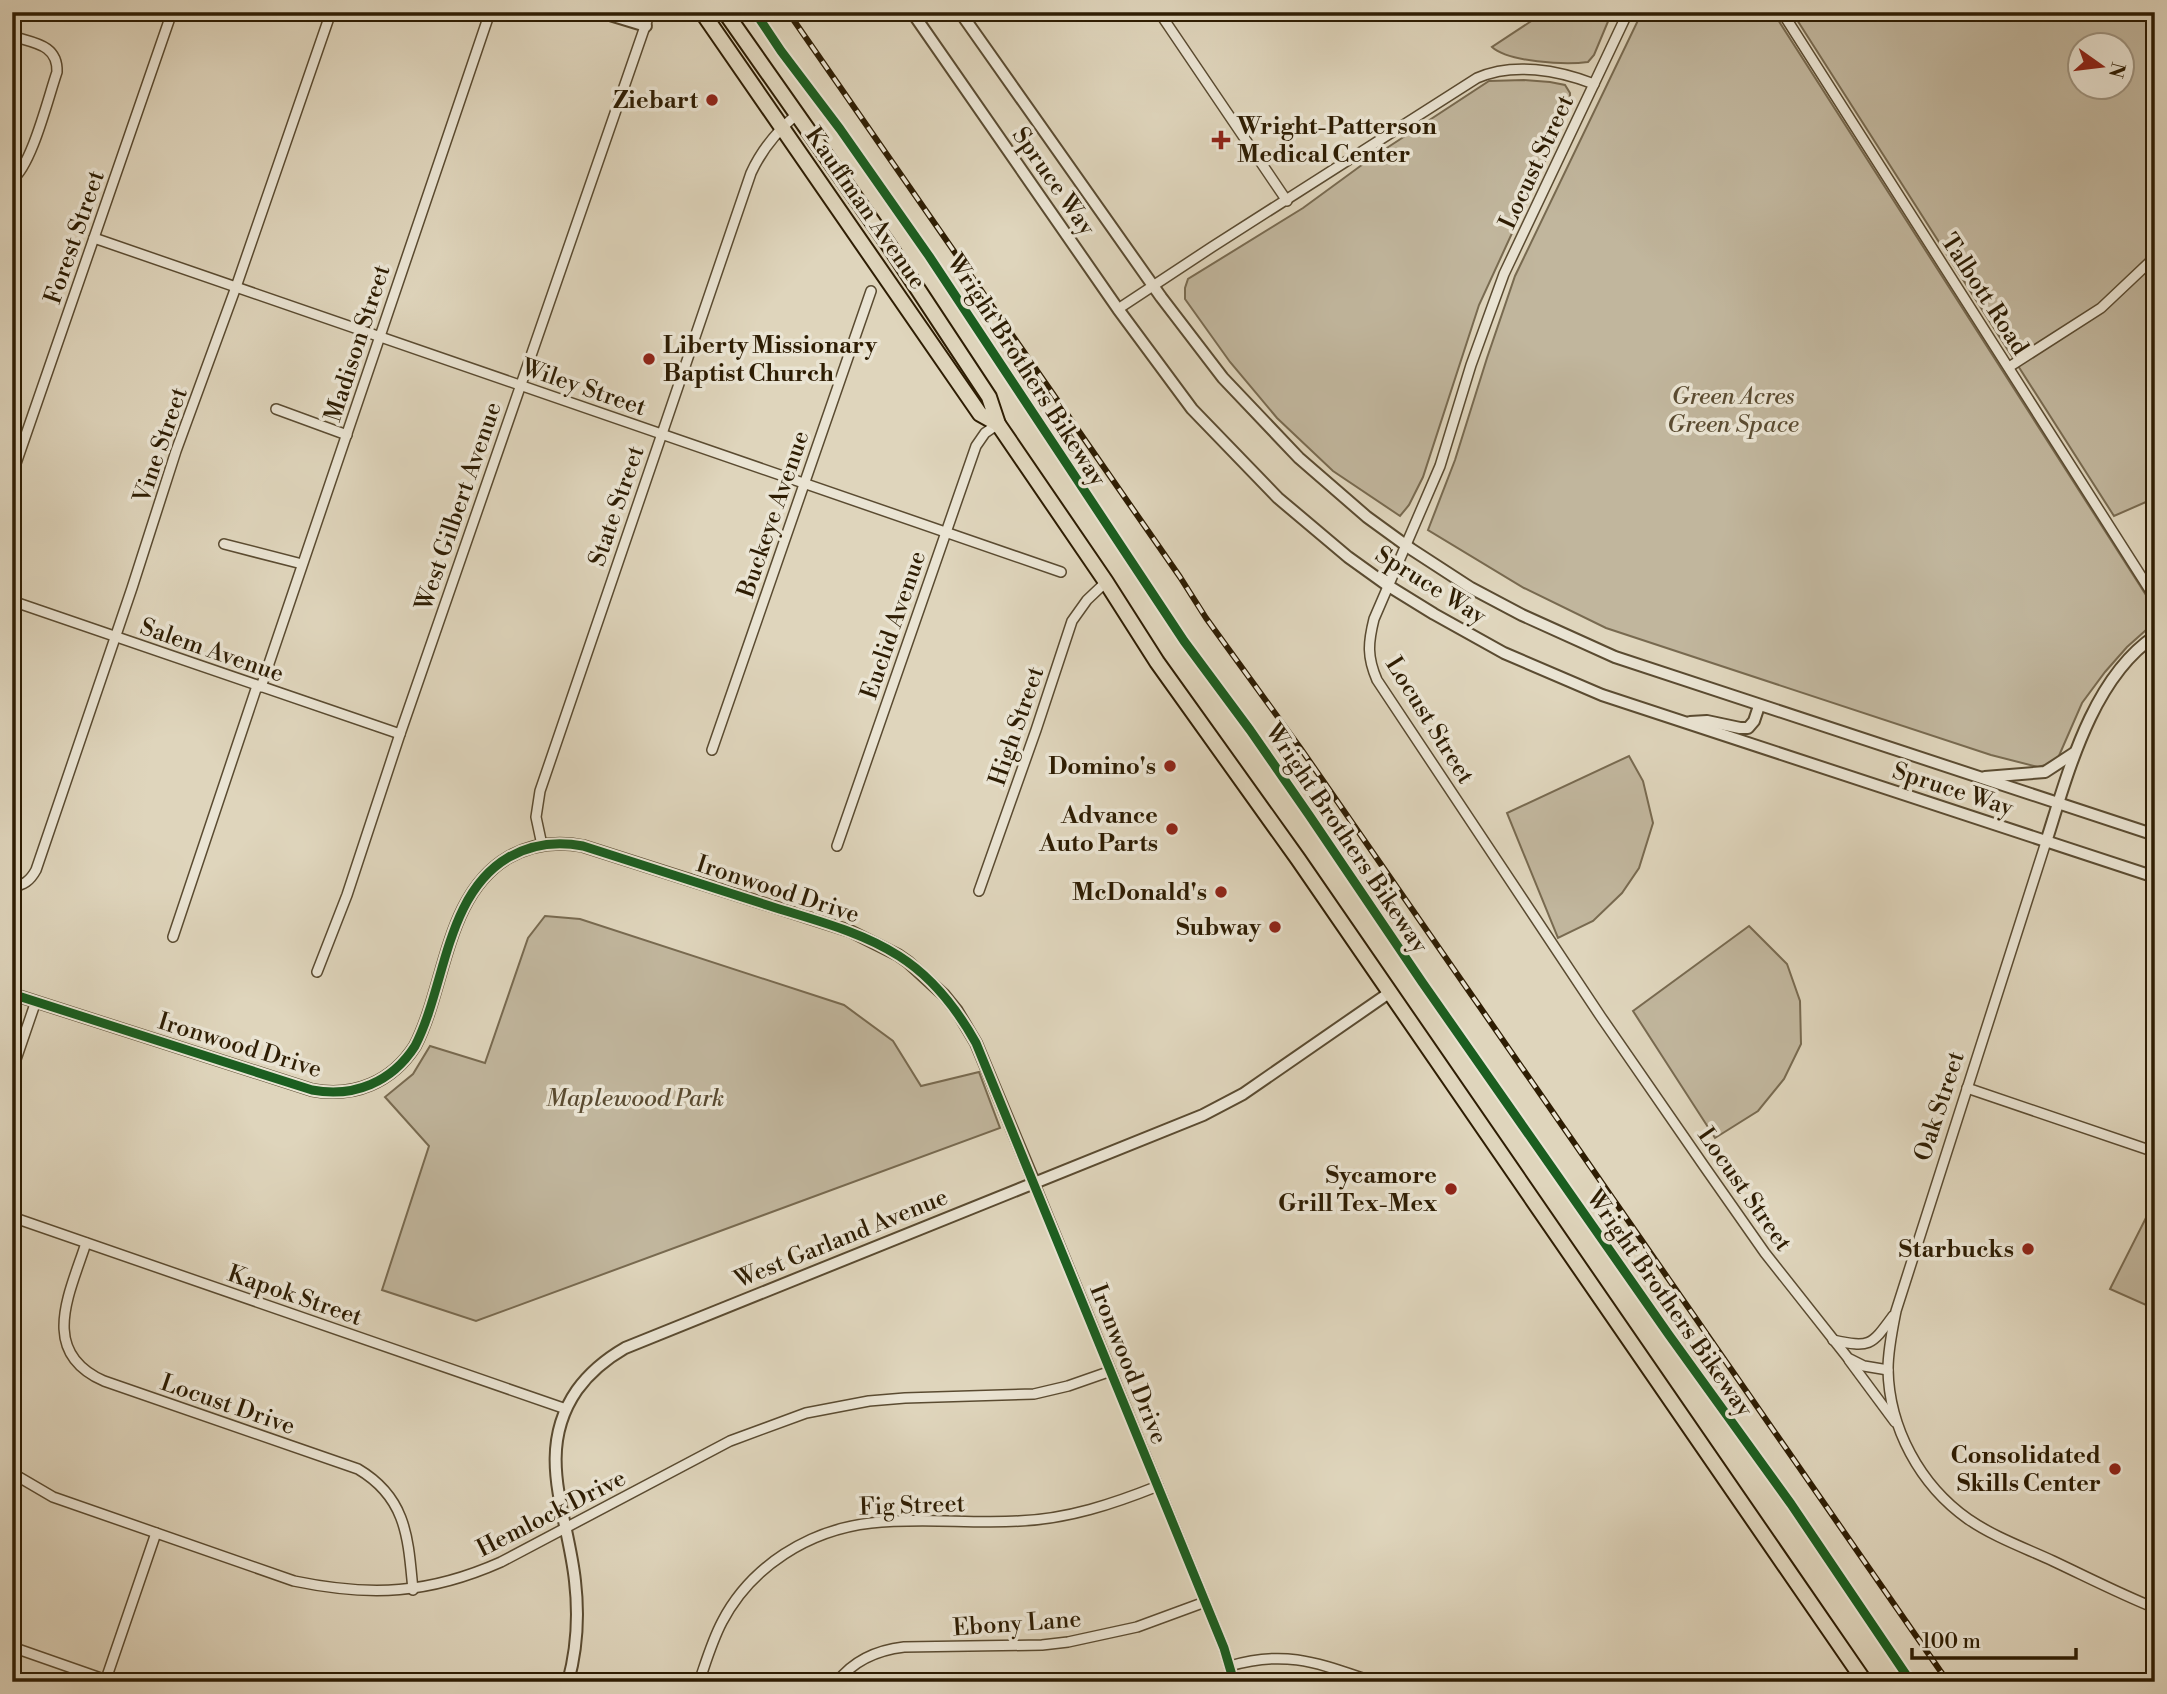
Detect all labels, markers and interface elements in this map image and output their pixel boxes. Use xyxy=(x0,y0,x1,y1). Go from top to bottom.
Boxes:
north arrow xyxy=(2066,32,2136,102)
text: N xyxy=(2103,60,2130,80)
place label: Ziebart xyxy=(613,86,698,116)
street label: Locust Street xyxy=(1493,90,1581,234)
marker: Ziebart xyxy=(704,92,720,108)
place label: Wright-Patterson Medical Center xyxy=(1236,112,1437,170)
street label: Kauffman Avenue xyxy=(798,122,932,296)
street label: Spruce Way xyxy=(1005,122,1102,242)
marker: Wright-Patterson Medical Center xyxy=(1211,130,1231,150)
street label: Forest Street xyxy=(38,166,112,308)
street label: Talbott Road xyxy=(1934,228,2035,361)
street label: Wright Brothers Bikeway xyxy=(939,248,1113,492)
street label: Madison Street xyxy=(318,261,398,426)
place label: Liberty Missionary Baptist Church xyxy=(663,331,878,389)
marker: Liberty Missionary Baptist Church xyxy=(641,351,657,367)
street label: Wiley Street xyxy=(517,352,650,423)
park label: Green Acres Green Space xyxy=(1667,382,1799,440)
street label: Vine Street xyxy=(127,383,195,508)
street label: West Gilbert Avenue xyxy=(409,398,509,615)
street label: Buckeye Avenue xyxy=(731,427,817,603)
street label: State Street xyxy=(582,442,652,570)
street label: Spruce Way xyxy=(1369,540,1492,632)
street label: Euclid Avenue xyxy=(855,547,933,703)
street label: Salem Avenue xyxy=(136,612,288,690)
street label: Locust Street xyxy=(1378,651,1480,790)
street label: High Street xyxy=(983,662,1051,790)
street label: Wright Brothers Bikeway xyxy=(1258,717,1434,959)
place label: Domino's xyxy=(1048,752,1156,782)
street label: Spruce Way xyxy=(1888,756,2017,824)
marker: Domino's xyxy=(1162,758,1178,774)
place label: Advance Auto Parts xyxy=(1038,801,1158,859)
marker: Advance Auto Parts xyxy=(1164,821,1180,837)
street label: Ironwood Drive xyxy=(692,849,863,930)
place label: McDonald's xyxy=(1072,878,1207,908)
marker: McDonald's xyxy=(1213,884,1229,900)
place label: Subway xyxy=(1176,913,1262,943)
marker: Subway xyxy=(1267,919,1283,935)
street label: Ironwood Drive xyxy=(154,1007,325,1085)
street label: Oak Street xyxy=(1908,1047,1972,1165)
park label: Maplewood Park xyxy=(546,1084,724,1114)
street label: Locust Street xyxy=(1690,1122,1798,1258)
place label: Sycamore Grill Tex-Mex xyxy=(1278,1161,1437,1219)
marker: Sycamore Grill Tex-Mex xyxy=(1443,1181,1459,1197)
street label: West Garland Avenue xyxy=(729,1182,952,1296)
street label: Wright Brothers Bikeway xyxy=(1579,1183,1759,1423)
place label: Starbucks xyxy=(1898,1235,2014,1265)
marker: Starbucks xyxy=(2020,1241,2036,1257)
street label: Kapok Street xyxy=(223,1259,367,1333)
street label: Ironwood Drive xyxy=(1082,1280,1174,1449)
street label: Locust Drive xyxy=(156,1368,299,1442)
place label: Consolidated Skills Center xyxy=(1950,1441,2101,1499)
marker: Consolidated Skills Center xyxy=(2107,1461,2123,1477)
street label: Hemlock Drive xyxy=(472,1463,631,1564)
street label: Fig Street xyxy=(859,1489,966,1523)
street label: Ebony Lane xyxy=(952,1605,1082,1643)
scale bar xyxy=(1912,1617,2076,1661)
text: 100 m xyxy=(1922,1629,1981,1655)

